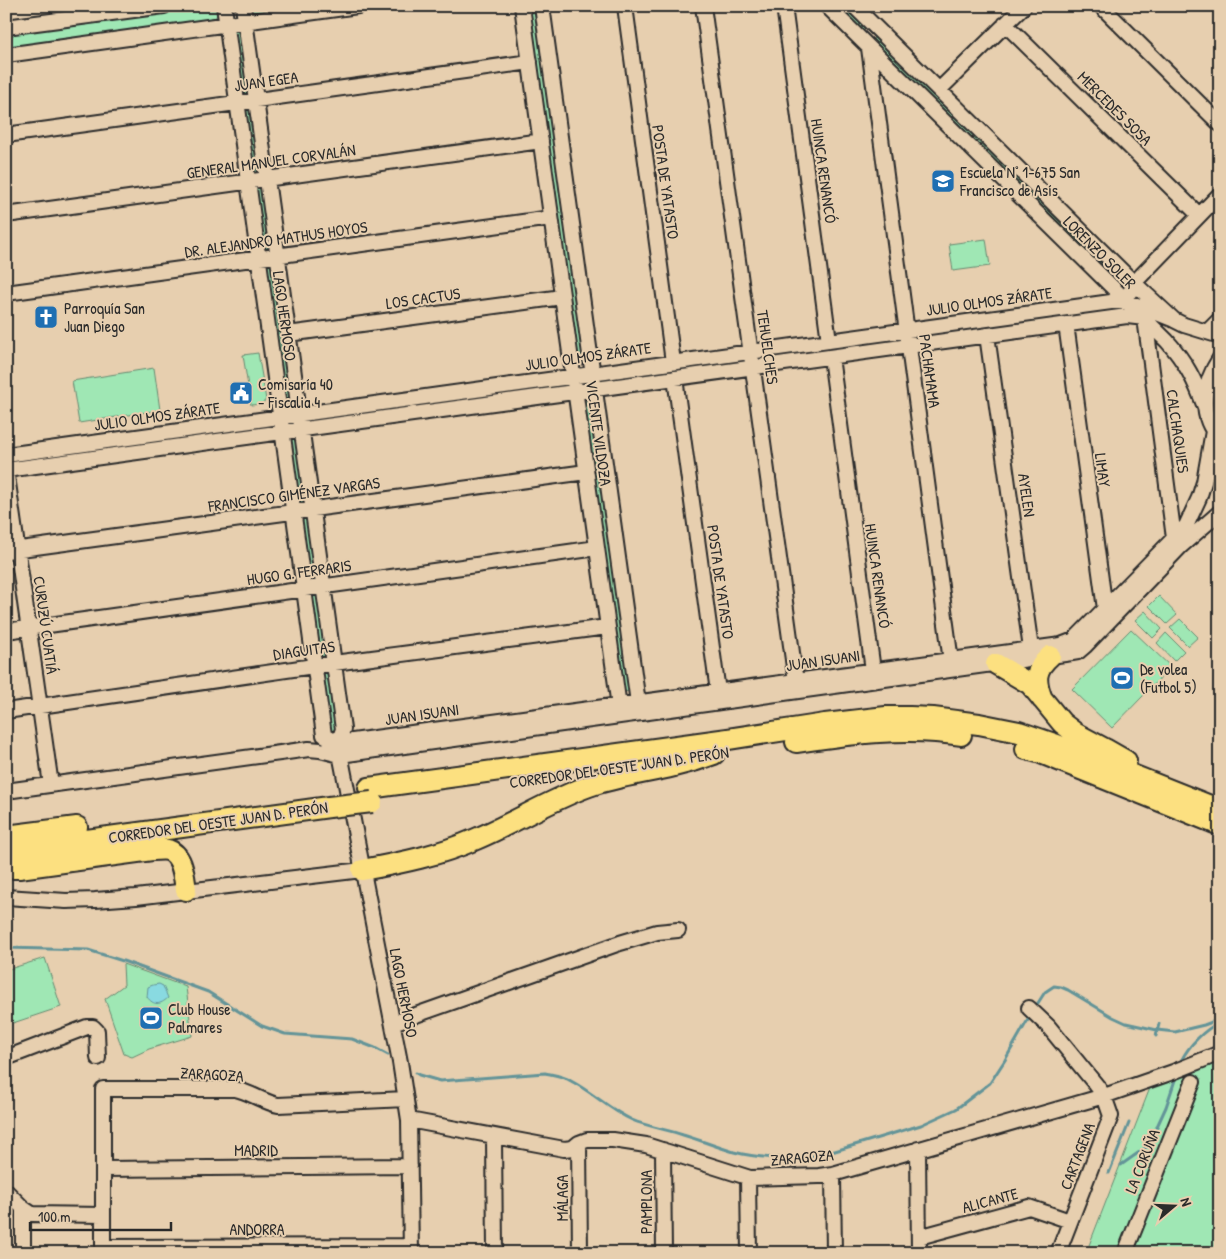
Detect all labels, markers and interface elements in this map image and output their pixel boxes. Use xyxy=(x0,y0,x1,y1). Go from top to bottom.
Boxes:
street label: JUAN EGEA xyxy=(233,66,300,96)
street label: MERCEDES SOSA xyxy=(1073,66,1157,150)
street label: HUINCA RENANCÓ xyxy=(806,117,842,225)
street label: POSTA DE YATASTO xyxy=(647,123,685,241)
street label: GENERAL MANUEL CORVALÁN xyxy=(185,138,357,184)
place label: Escuela N° 1-675 San Francisco de Asís xyxy=(959,161,1080,201)
school or university icon: Escuela N° 1-675 San Francisco de Asís xyxy=(930,168,956,194)
street label: LORENZO SOLER xyxy=(1059,211,1141,293)
street label: DR. ALEJANDRO MATHUS HOYOS xyxy=(183,215,369,263)
street label: LAGO HERMOSO xyxy=(268,270,302,362)
street label: JULIO OLMOS ZÁRATE xyxy=(925,281,1053,321)
street label: LOS CACTUS xyxy=(384,282,462,314)
place label: Parroquía San Juan Diego xyxy=(64,297,145,337)
church icon: Parroquía San Juan Diego xyxy=(33,304,59,330)
street label: TEHUELCHES xyxy=(752,309,784,386)
street label: PACHAMAMA xyxy=(914,333,946,409)
street label: JULIO OLMOS ZÁRATE xyxy=(524,336,652,376)
place label: Comisaría 40 - Fiscalia 4 xyxy=(258,373,333,413)
street label: VICENTE VILDOZA xyxy=(581,379,617,487)
public building icon: Comisaría 40 - Fiscalia 4 xyxy=(228,380,254,406)
street label: CALCHAQUIES xyxy=(1161,388,1195,475)
street label: JULIO OLMOS ZÁRATE xyxy=(93,396,221,436)
street label: LIMAY xyxy=(1090,452,1116,488)
street label: FRANCISCO GIMÉNEZ VARGAS xyxy=(206,471,382,517)
street label: AYELEN xyxy=(1013,472,1041,518)
street label: HUINCA RENANCÓ xyxy=(860,522,896,630)
street label: POSTA DE YATASTO xyxy=(702,523,740,641)
street label: HUGO G. FERRARIS xyxy=(245,554,353,590)
street label: CURUZÚ CUATIÁ xyxy=(28,575,64,676)
street label: DIAGUITAS xyxy=(272,635,337,665)
street label: JUAN ISUANI xyxy=(784,644,862,676)
place label: De volea (Futbol 5) xyxy=(1140,658,1197,698)
sports icon: De volea (Futbol 5) xyxy=(1109,665,1135,691)
street label: JUAN ISUANI xyxy=(383,698,461,730)
street label: CORREDOR DEL OESTE JUAN D. PERÓN xyxy=(508,741,730,793)
street label: CORREDOR DEL OESTE JUAN D. PERÓN xyxy=(107,796,329,848)
street label: LAGO HERMOSO xyxy=(385,946,423,1040)
place label: Club House Palmares xyxy=(168,998,231,1038)
sports icon: Club House Palmares xyxy=(138,1005,164,1031)
street label: ZARAGOZA xyxy=(180,1061,244,1087)
street label: CARTAGENA xyxy=(1054,1119,1100,1193)
street label: LA CORUÑA xyxy=(1119,1125,1165,1196)
street label: MADRID xyxy=(234,1139,278,1161)
street label: ZARAGOZA xyxy=(769,1143,835,1171)
street label: PAMPLONA xyxy=(635,1170,657,1234)
street label: MÁLAGA xyxy=(551,1175,573,1221)
street label: ALICANTE xyxy=(960,1182,1020,1218)
north arrow xyxy=(1148,1182,1198,1232)
text: N xyxy=(1177,1195,1197,1209)
scale bar xyxy=(30,1199,171,1231)
text: 100 m xyxy=(38,1206,71,1227)
street label: ANDORRA xyxy=(229,1218,285,1240)

